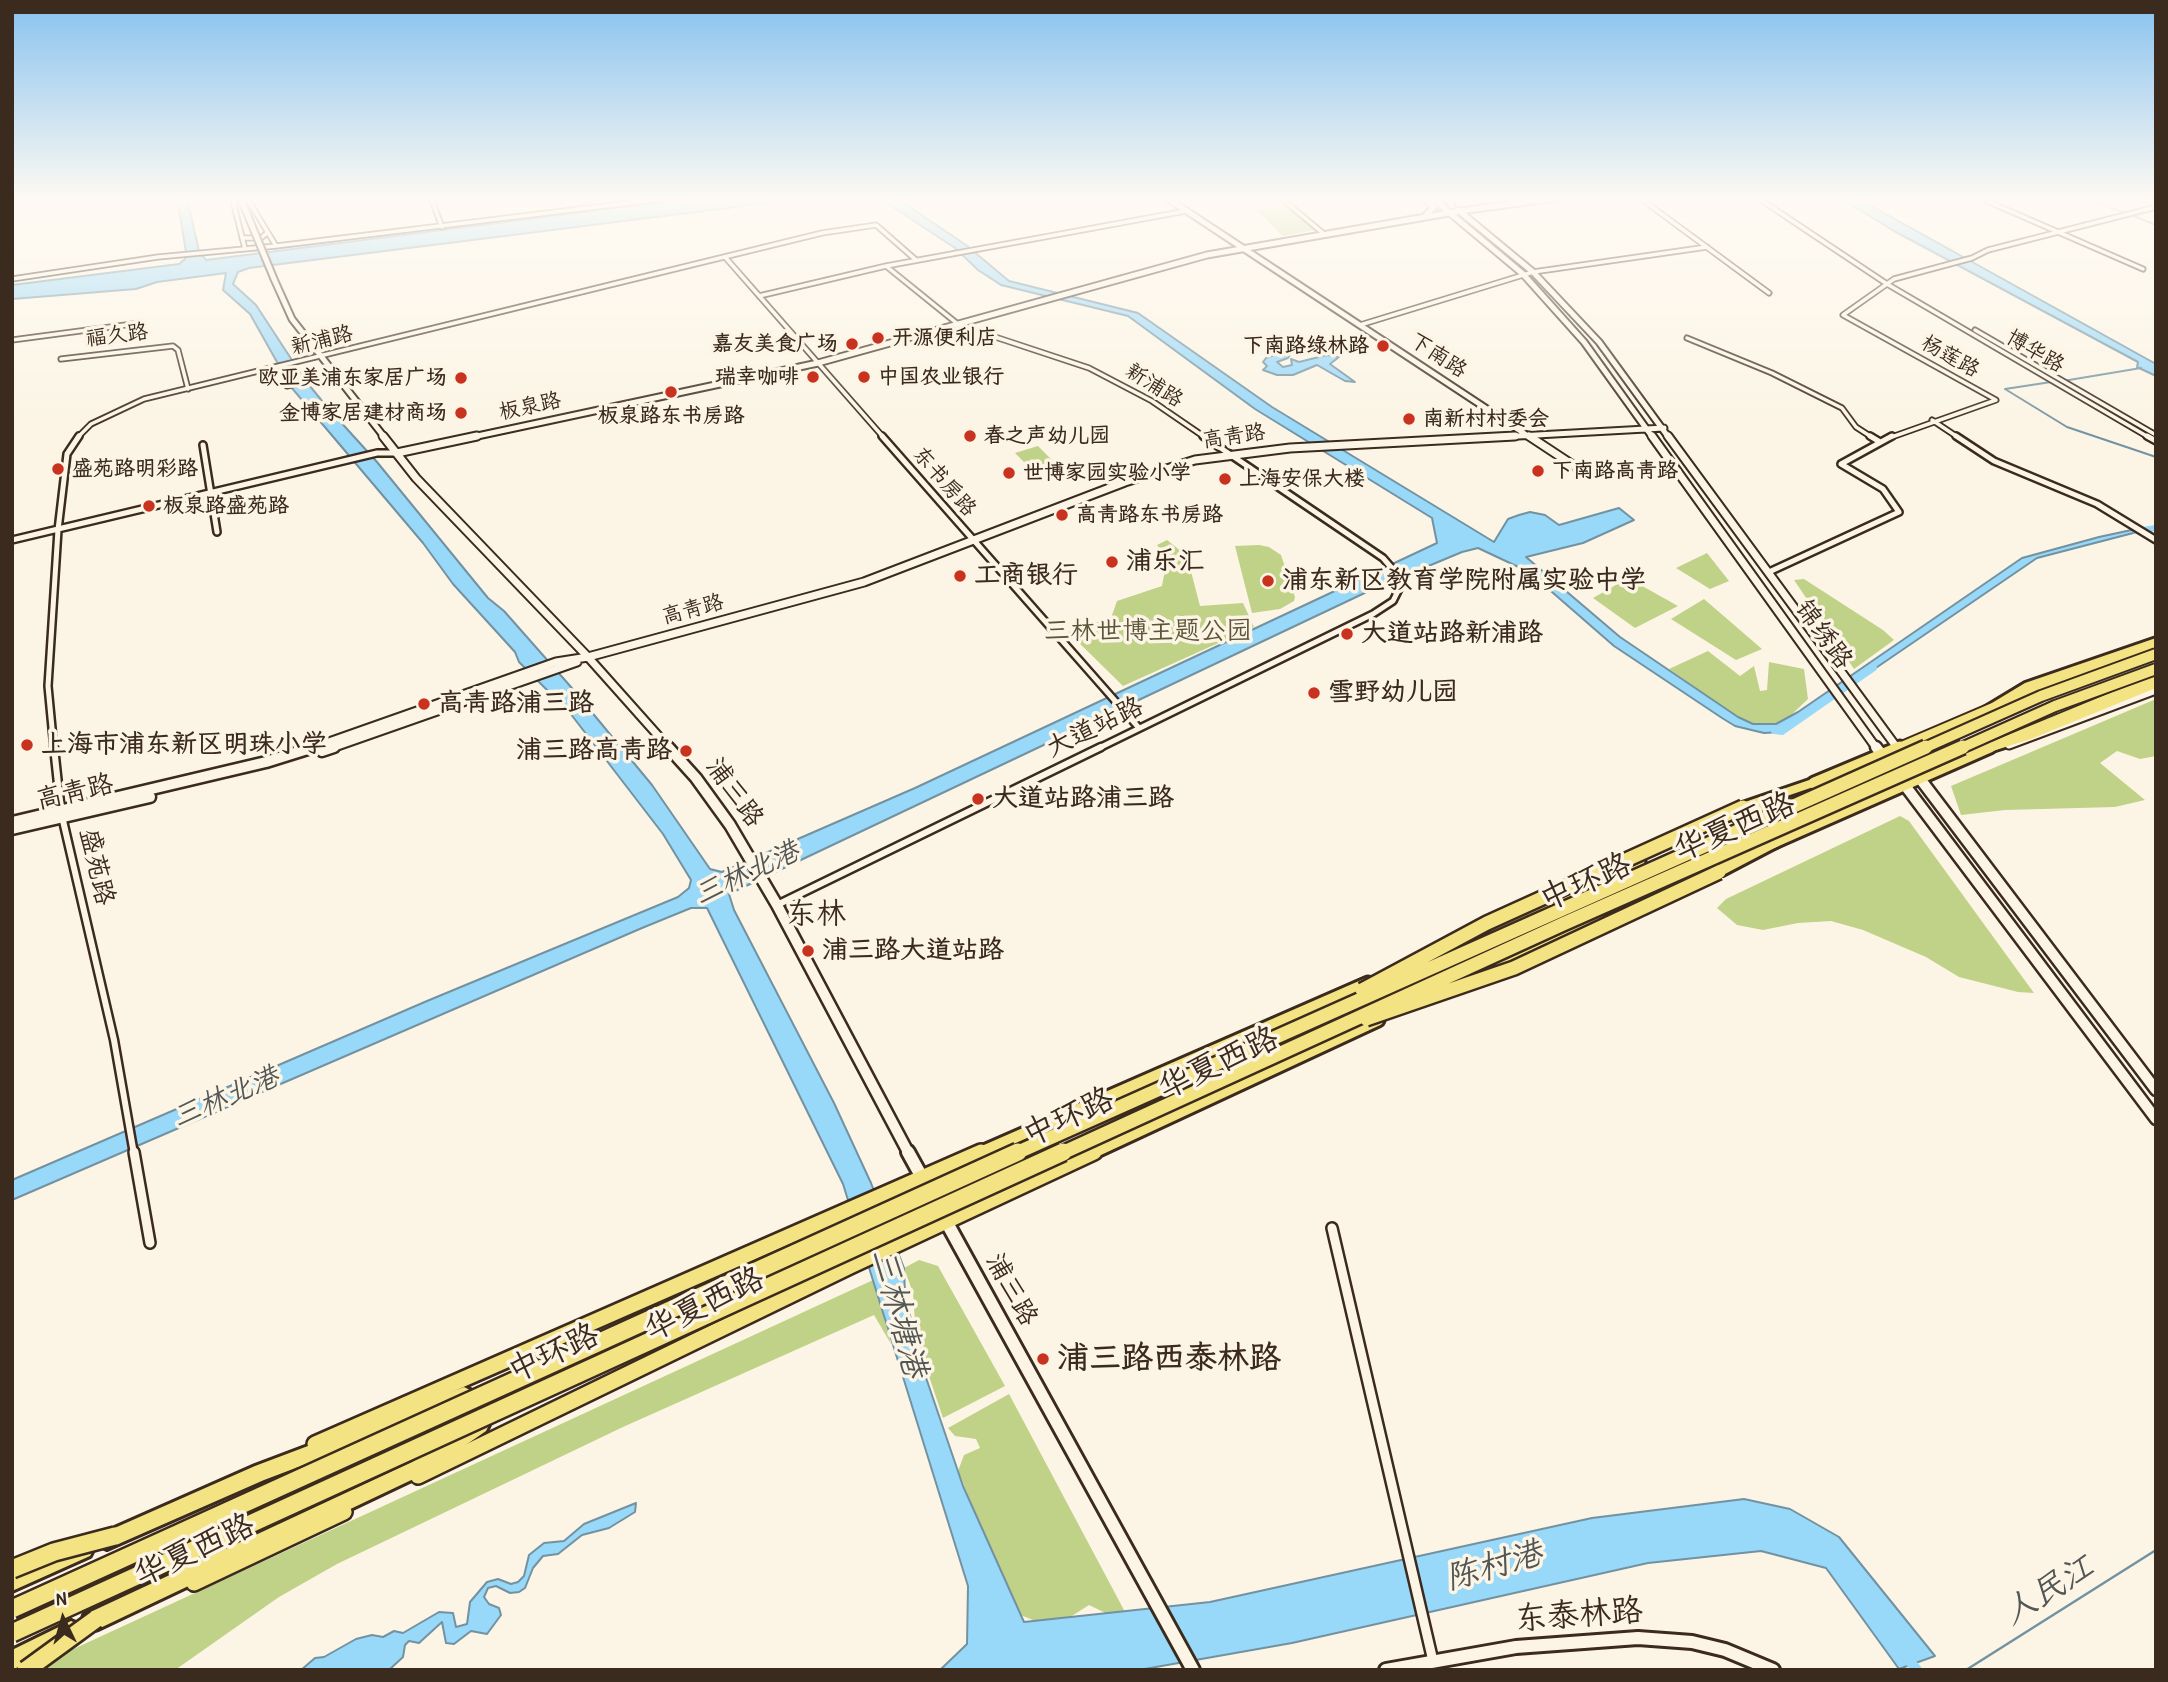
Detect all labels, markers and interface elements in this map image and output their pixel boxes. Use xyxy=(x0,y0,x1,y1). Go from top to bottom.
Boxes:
street label: 福久路 xyxy=(84,320,150,352)
street label: 新浦路 xyxy=(288,321,356,361)
place label: 开源便利店 xyxy=(892,325,997,351)
street label: 博华路 xyxy=(2001,325,2069,379)
street label: 下南路 xyxy=(1405,328,1471,384)
marker: 开源便利店 xyxy=(870,330,886,346)
place label: 嘉友美食广场 xyxy=(712,331,838,357)
street label: 杨莲路 xyxy=(1916,331,1984,383)
place label: 下南路绿林路 xyxy=(1243,333,1369,359)
marker: 嘉友美食广场 xyxy=(844,336,860,352)
marker: 下南路绿林路 xyxy=(1375,338,1391,354)
street label: 新浦路 xyxy=(1121,359,1187,413)
place label: 瑞幸咖啡 xyxy=(715,364,799,390)
place label: 中国农业银行 xyxy=(878,364,1004,390)
place label: 欧亚美浦东家居广场 xyxy=(258,365,447,391)
marker: 瑞幸咖啡 xyxy=(805,369,821,385)
marker: 中国农业银行 xyxy=(856,369,872,385)
marker: 欧亚美浦东家居广场 xyxy=(453,370,469,386)
marker: 板泉路东书房路 xyxy=(663,384,679,400)
street label: 板泉路 xyxy=(497,388,563,426)
place label: 金博家居建材商场 xyxy=(279,400,447,426)
place label: 板泉路东书房路 xyxy=(598,403,744,429)
marker: 金博家居建材商场 xyxy=(453,405,469,421)
place label: 南新村村委会 xyxy=(1423,406,1549,432)
marker: 南新村村委会 xyxy=(1401,411,1417,427)
street label: 高青路 xyxy=(1201,420,1267,454)
place label: 春之声幼儿园 xyxy=(984,423,1110,449)
marker: 春之声幼儿园 xyxy=(962,428,978,444)
street label: 东书房路 xyxy=(907,442,981,522)
place label: 盛苑路明彩路 xyxy=(72,456,198,482)
place label: 下南路高青路 xyxy=(1552,458,1678,484)
place label: 世博家园实验小学 xyxy=(1023,460,1191,486)
marker: 盛苑路明彩路 xyxy=(50,461,66,477)
marker: 下南路高青路 xyxy=(1530,463,1546,479)
marker: 世博家园实验小学 xyxy=(1001,465,1017,481)
place label: 上海安保大楼 xyxy=(1239,466,1365,492)
marker: 上海安保大楼 xyxy=(1217,471,1233,487)
place label: 板泉路盛苑路 xyxy=(163,493,289,519)
marker: 板泉路盛苑路 xyxy=(141,498,157,514)
place label: 高青路东书房路 xyxy=(1076,502,1223,528)
marker: 高青路东书房路 xyxy=(1054,507,1070,523)
place label: 浦乐汇 xyxy=(1126,546,1204,578)
marker: 浦乐汇 xyxy=(1104,554,1120,570)
place label: 工商银行 xyxy=(974,560,1078,592)
place label: 浦东新区教育学院附属实验中学 xyxy=(1282,565,1646,597)
marker: 工商银行 xyxy=(952,568,968,584)
marker: 浦东新区教育学院附属实验中学 xyxy=(1260,573,1276,589)
street label: 高青路 xyxy=(659,590,727,630)
street label: 锦绣路 xyxy=(1787,594,1859,676)
park label: 三林世博主题公园 xyxy=(1044,616,1252,648)
place label: 大道站路新浦路 xyxy=(1361,618,1543,650)
marker: 大道站路新浦路 xyxy=(1339,626,1355,642)
place label: 雪野幼儿园 xyxy=(1328,677,1458,709)
marker: 雪野幼儿园 xyxy=(1306,685,1322,701)
place label: 高青路浦三路 xyxy=(438,688,594,720)
street label: 大道站路 xyxy=(1041,691,1149,765)
marker: 高青路浦三路 xyxy=(416,696,432,712)
place label: 上海市浦东新区明珠小学 xyxy=(41,729,327,761)
place label: 浦三路高青路 xyxy=(516,735,672,767)
marker: 上海市浦东新区明珠小学 xyxy=(19,737,35,753)
marker: 浦三路高青路 xyxy=(678,743,694,759)
street label: 浦三路 xyxy=(698,752,770,834)
street label: 高青路 xyxy=(33,769,117,817)
place label: 大道站路浦三路 xyxy=(992,783,1174,815)
street label: 华夏西路 xyxy=(1669,785,1801,871)
marker: 大道站路浦三路 xyxy=(970,791,986,807)
street label: 盛苑路 xyxy=(72,825,120,909)
water label: 三林北港 xyxy=(689,835,805,913)
street label: 中环路 xyxy=(1534,846,1638,920)
district label: 东林 xyxy=(786,897,846,933)
place label: 浦三路大道站路 xyxy=(822,935,1004,967)
marker: 浦三路大道站路 xyxy=(800,943,816,959)
street label: 华夏西路 xyxy=(1153,1020,1285,1108)
water label: 三林北港 xyxy=(168,1061,284,1135)
street label: 中环路 xyxy=(1017,1080,1121,1156)
water label: 三林塘港 xyxy=(862,1244,934,1382)
street label: 浦三路 xyxy=(978,1248,1044,1332)
street label: 华夏西路 xyxy=(639,1260,771,1350)
street label: 中环路 xyxy=(502,1316,606,1392)
place label: 浦三路西泰林路 xyxy=(1057,1340,1281,1378)
marker: 浦三路西泰林路 xyxy=(1035,1351,1051,1367)
street label: 华夏西路 xyxy=(129,1507,261,1595)
water label: 陈村港 xyxy=(1441,1534,1547,1600)
water label: 人民江 xyxy=(1997,1548,2101,1634)
north arrow xyxy=(28,1584,98,1654)
text: N xyxy=(55,1585,67,1611)
street label: 东泰林路 xyxy=(1514,1592,1644,1640)

